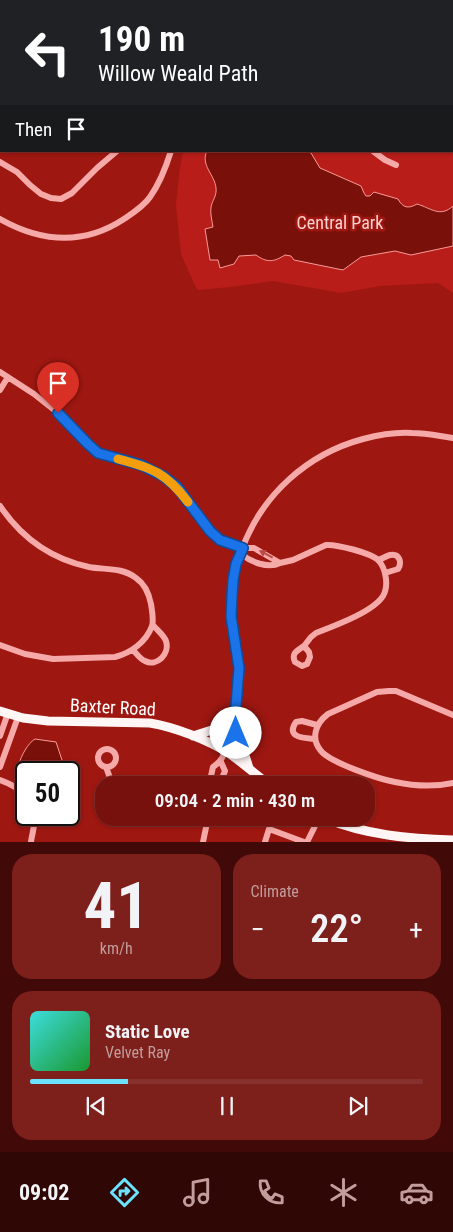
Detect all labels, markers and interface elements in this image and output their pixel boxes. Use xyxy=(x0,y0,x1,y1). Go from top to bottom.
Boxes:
text: 190 m xyxy=(98,19,185,60)
icon: left xyxy=(15,20,80,85)
text: Willow Weald Path xyxy=(98,61,258,86)
icon: arrive xyxy=(62,115,90,143)
text: Then xyxy=(15,118,52,141)
park label: Central Park xyxy=(297,212,383,233)
pin xyxy=(37,362,79,413)
icon: arrive xyxy=(44,369,72,397)
one-way arrow xyxy=(259,550,273,558)
street label: Baxter Road xyxy=(70,694,156,720)
position arrow xyxy=(209,706,261,758)
speed limit sign: 50 xyxy=(15,761,80,826)
text: 09:04 · 2 min · 430 m xyxy=(155,789,315,812)
text: 41 xyxy=(83,868,149,944)
text: Climate xyxy=(251,882,299,901)
text: 22° xyxy=(310,907,363,951)
text: − xyxy=(251,913,265,946)
text: + xyxy=(409,913,423,946)
text: km/h xyxy=(100,939,133,958)
text: Static Love xyxy=(105,1020,190,1043)
text: Velvet Ray xyxy=(105,1043,170,1062)
icon: previous xyxy=(82,1092,110,1120)
icon: pause xyxy=(213,1092,241,1120)
icon: next xyxy=(344,1092,372,1120)
icon: directions xyxy=(107,1175,142,1210)
icon: music xyxy=(180,1175,215,1210)
icon: phone xyxy=(253,1175,288,1210)
icon: climate xyxy=(326,1175,361,1210)
icon: car xyxy=(399,1175,434,1210)
text: 09:02 xyxy=(19,1180,69,1205)

